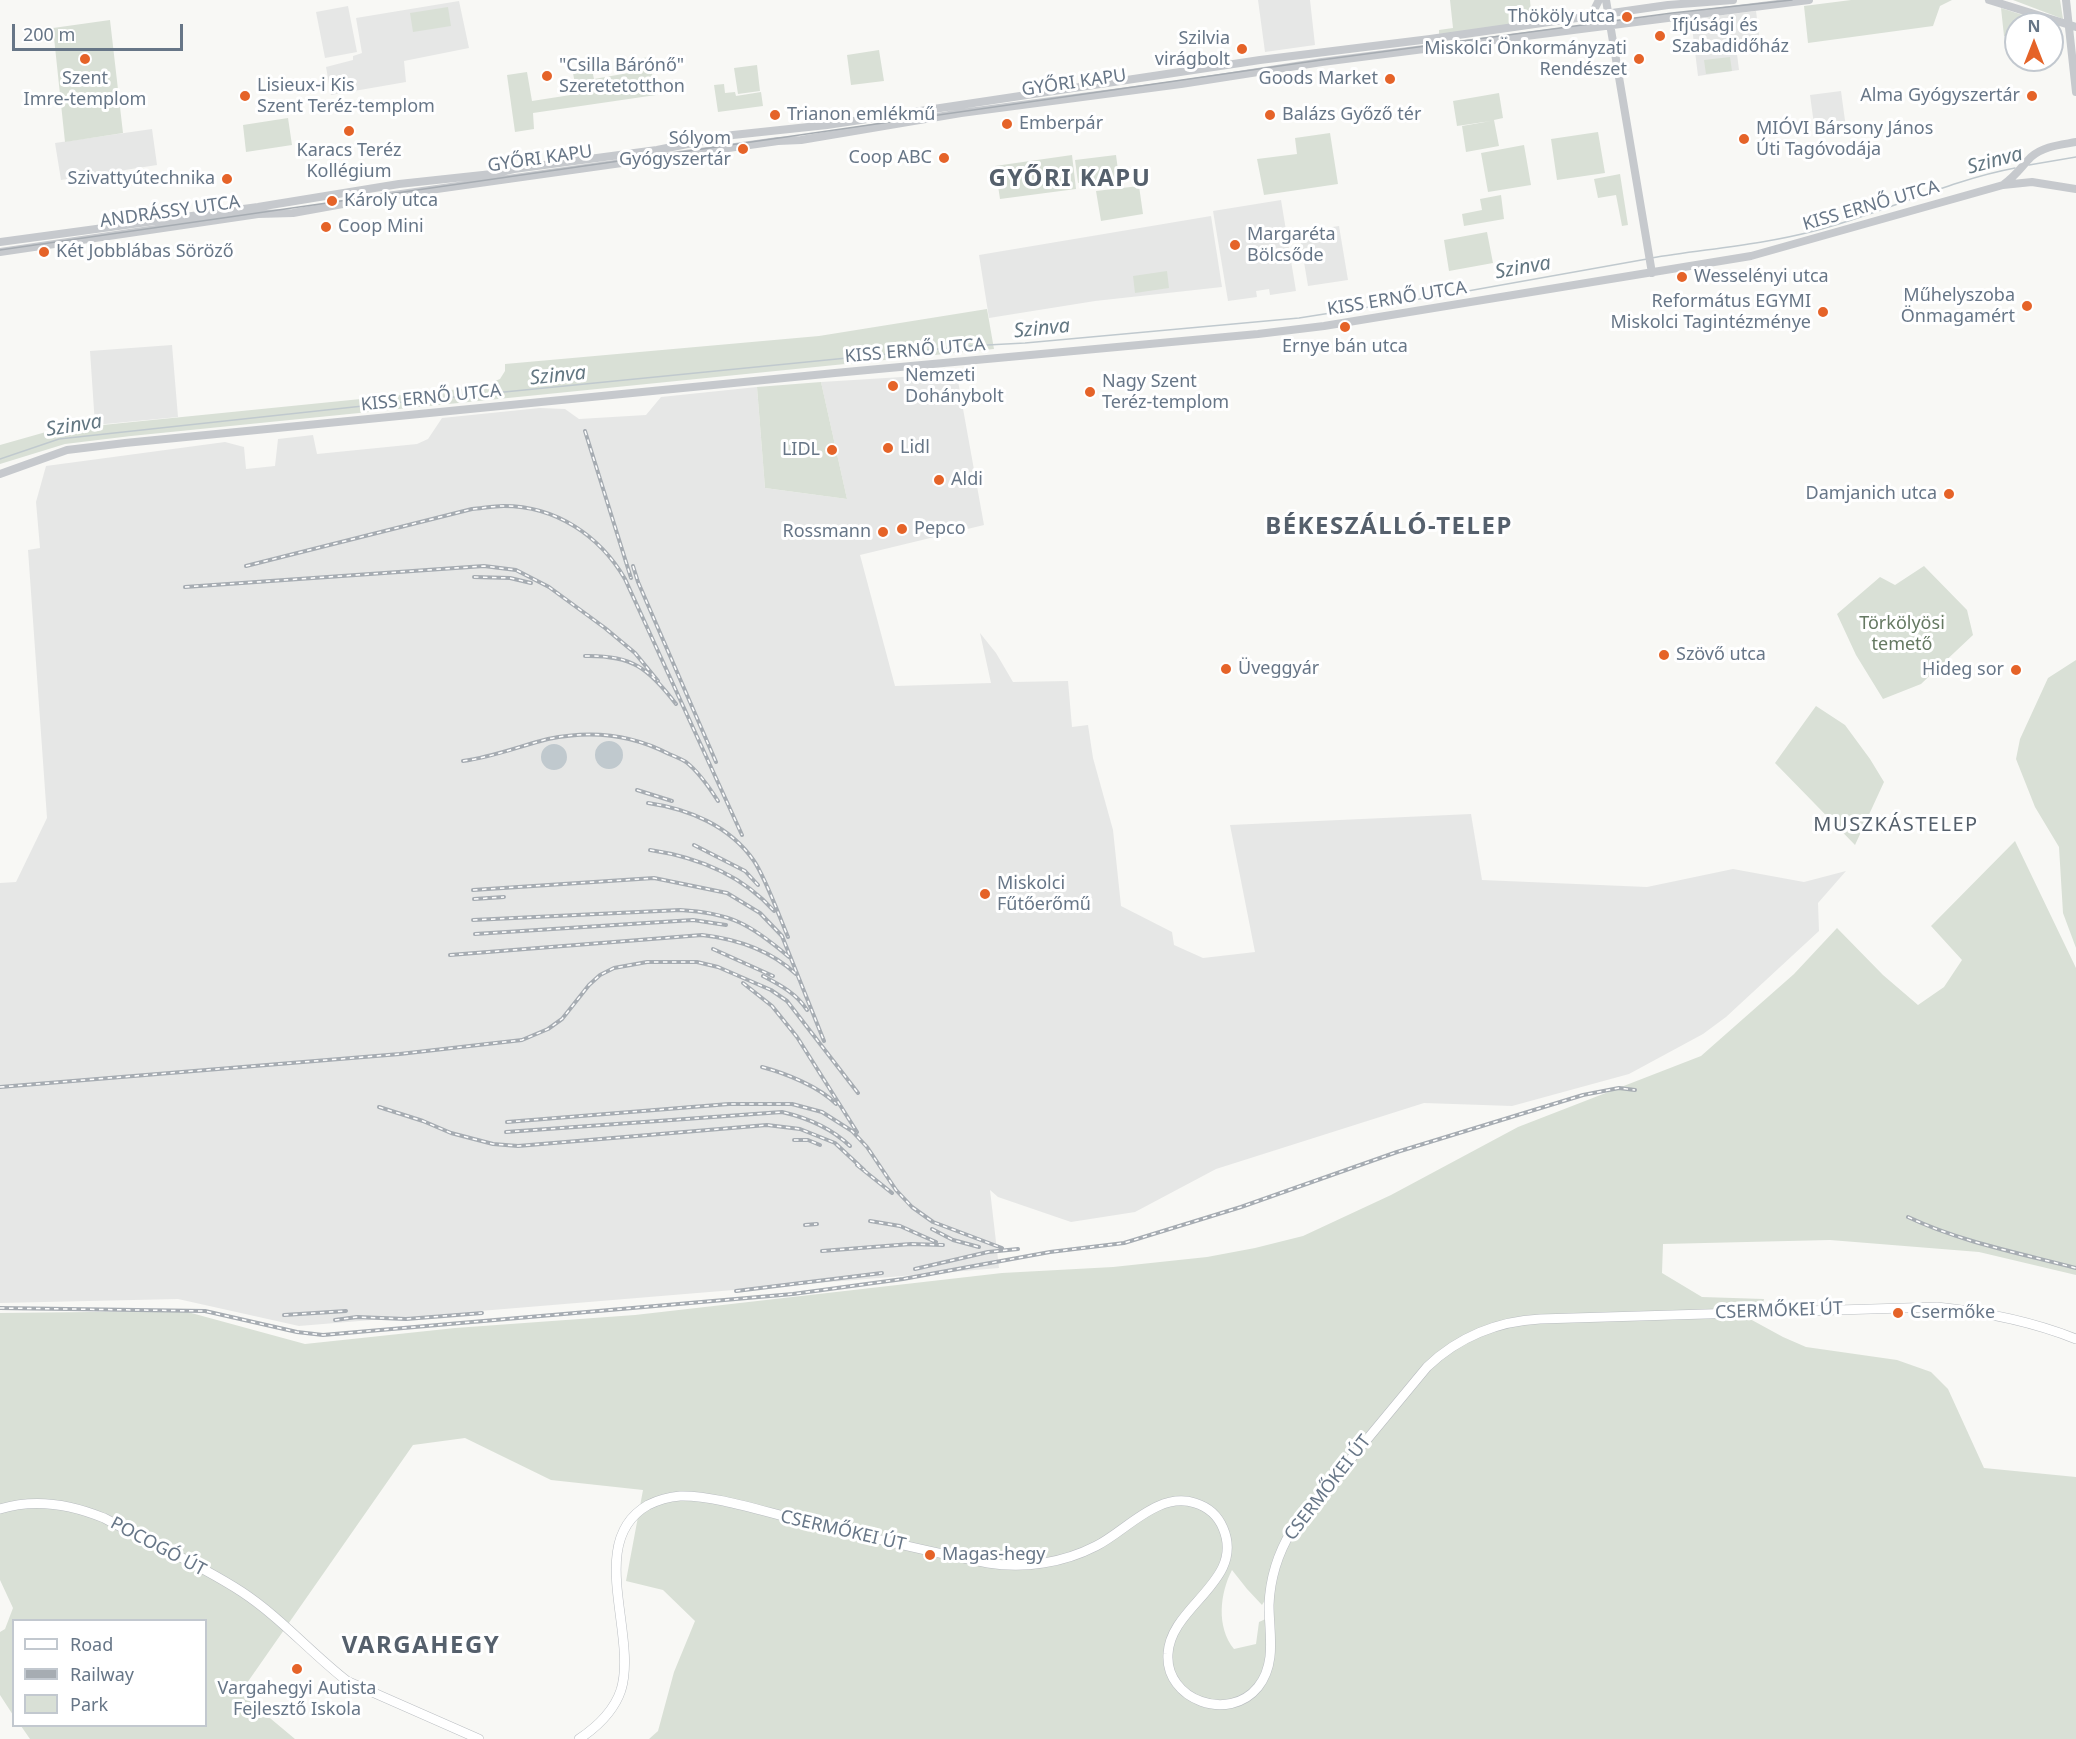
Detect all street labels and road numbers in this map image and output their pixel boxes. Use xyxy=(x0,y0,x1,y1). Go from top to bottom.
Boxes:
street label: GYŐRI KAPU xyxy=(1020,65,1128,101)
street label: GYŐRI KAPU xyxy=(486,141,594,177)
street label: KISS ERNŐ UTCA xyxy=(1800,176,1942,236)
street label: ANDRÁSSY UTCA xyxy=(99,191,241,233)
street label: KISS ERNŐ UTCA xyxy=(1326,277,1468,321)
street label: KISS ERNŐ UTCA xyxy=(844,334,986,368)
street label: KISS ERNŐ UTCA xyxy=(360,380,502,416)
street label: CSERMŐKEI ÚT xyxy=(1715,1298,1843,1324)
street label: CSERMŐKEI ÚT xyxy=(1280,1431,1376,1545)
street label: CSERMŐKEI ÚT xyxy=(778,1506,908,1556)
street label: POCOGÓ ÚT xyxy=(107,1513,209,1581)

